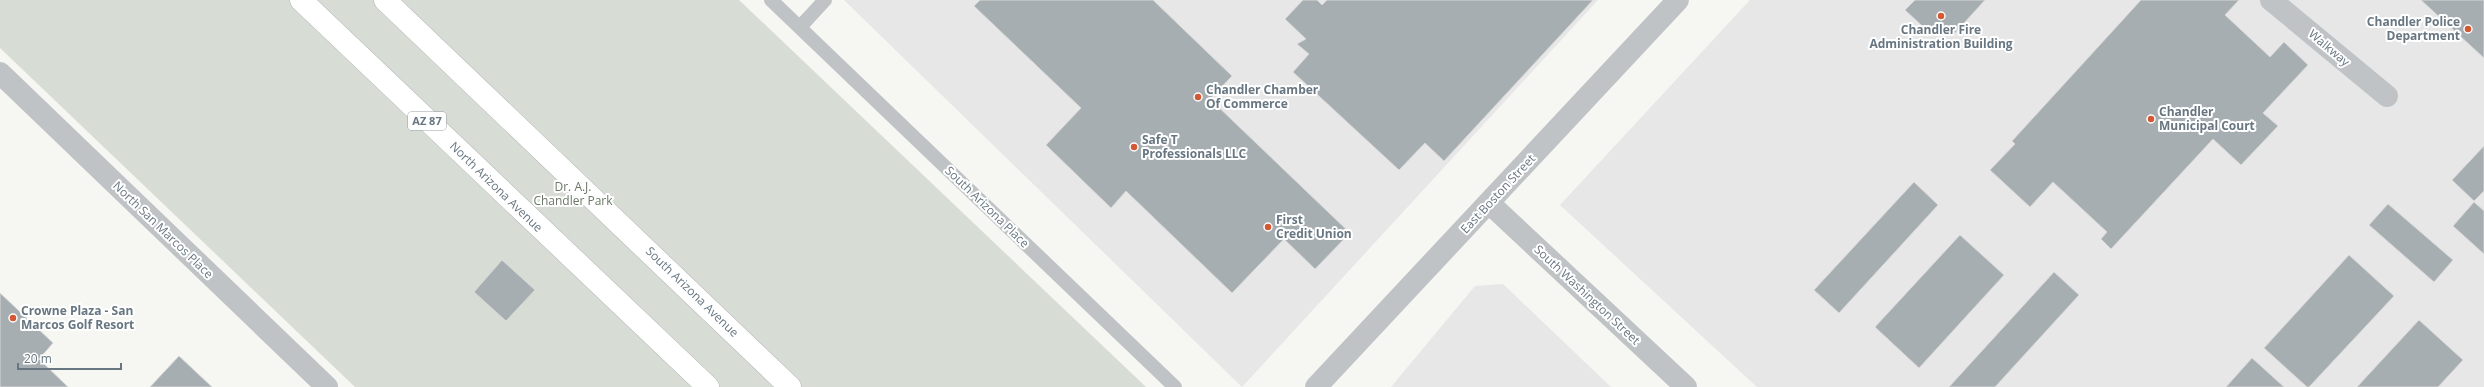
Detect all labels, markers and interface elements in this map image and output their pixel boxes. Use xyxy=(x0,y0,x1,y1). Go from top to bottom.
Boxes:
marker: Chandler Fire Administration Building xyxy=(1936,11,1946,21)
place label: Chandler Police Department xyxy=(2367,13,2460,44)
place label: Chandler Fire Administration Building xyxy=(1869,21,2013,52)
marker: Chandler Police Department xyxy=(2463,24,2473,34)
street label: Walkway xyxy=(2305,25,2354,71)
place label: Chandler Chamber Of Commerce xyxy=(1206,81,1319,112)
marker: Chandler Chamber Of Commerce xyxy=(1193,92,1203,102)
place label: Chandler Municipal Court xyxy=(2159,103,2255,134)
road number: AZ 87 xyxy=(408,112,446,130)
marker: Chandler Municipal Court xyxy=(2146,114,2156,124)
place label: Safe T Professionals LLC xyxy=(1142,131,1247,162)
street label: North Arizona Avenue xyxy=(446,138,547,236)
marker: Safe T Professionals LLC xyxy=(1129,142,1139,152)
street label: East Boston Street xyxy=(1456,150,1539,237)
street label: South Arizona Place xyxy=(942,162,1033,251)
street label: North San Marcos Place xyxy=(110,177,217,282)
park label: Dr. A.J. Chandler Park xyxy=(533,178,613,209)
place label: First Credit Union xyxy=(1276,211,1352,242)
marker: First Credit Union xyxy=(1263,222,1273,232)
street label: South Washington Street xyxy=(1531,241,1644,348)
street label: South Arizona Avenue xyxy=(642,243,743,341)
place label: Crowne Plaza - San Marcos Golf Resort xyxy=(21,302,134,333)
marker: Crowne Plaza - San Marcos Golf Resort xyxy=(8,313,18,323)
scale bar xyxy=(18,345,121,371)
text: 20 m xyxy=(24,350,52,367)

